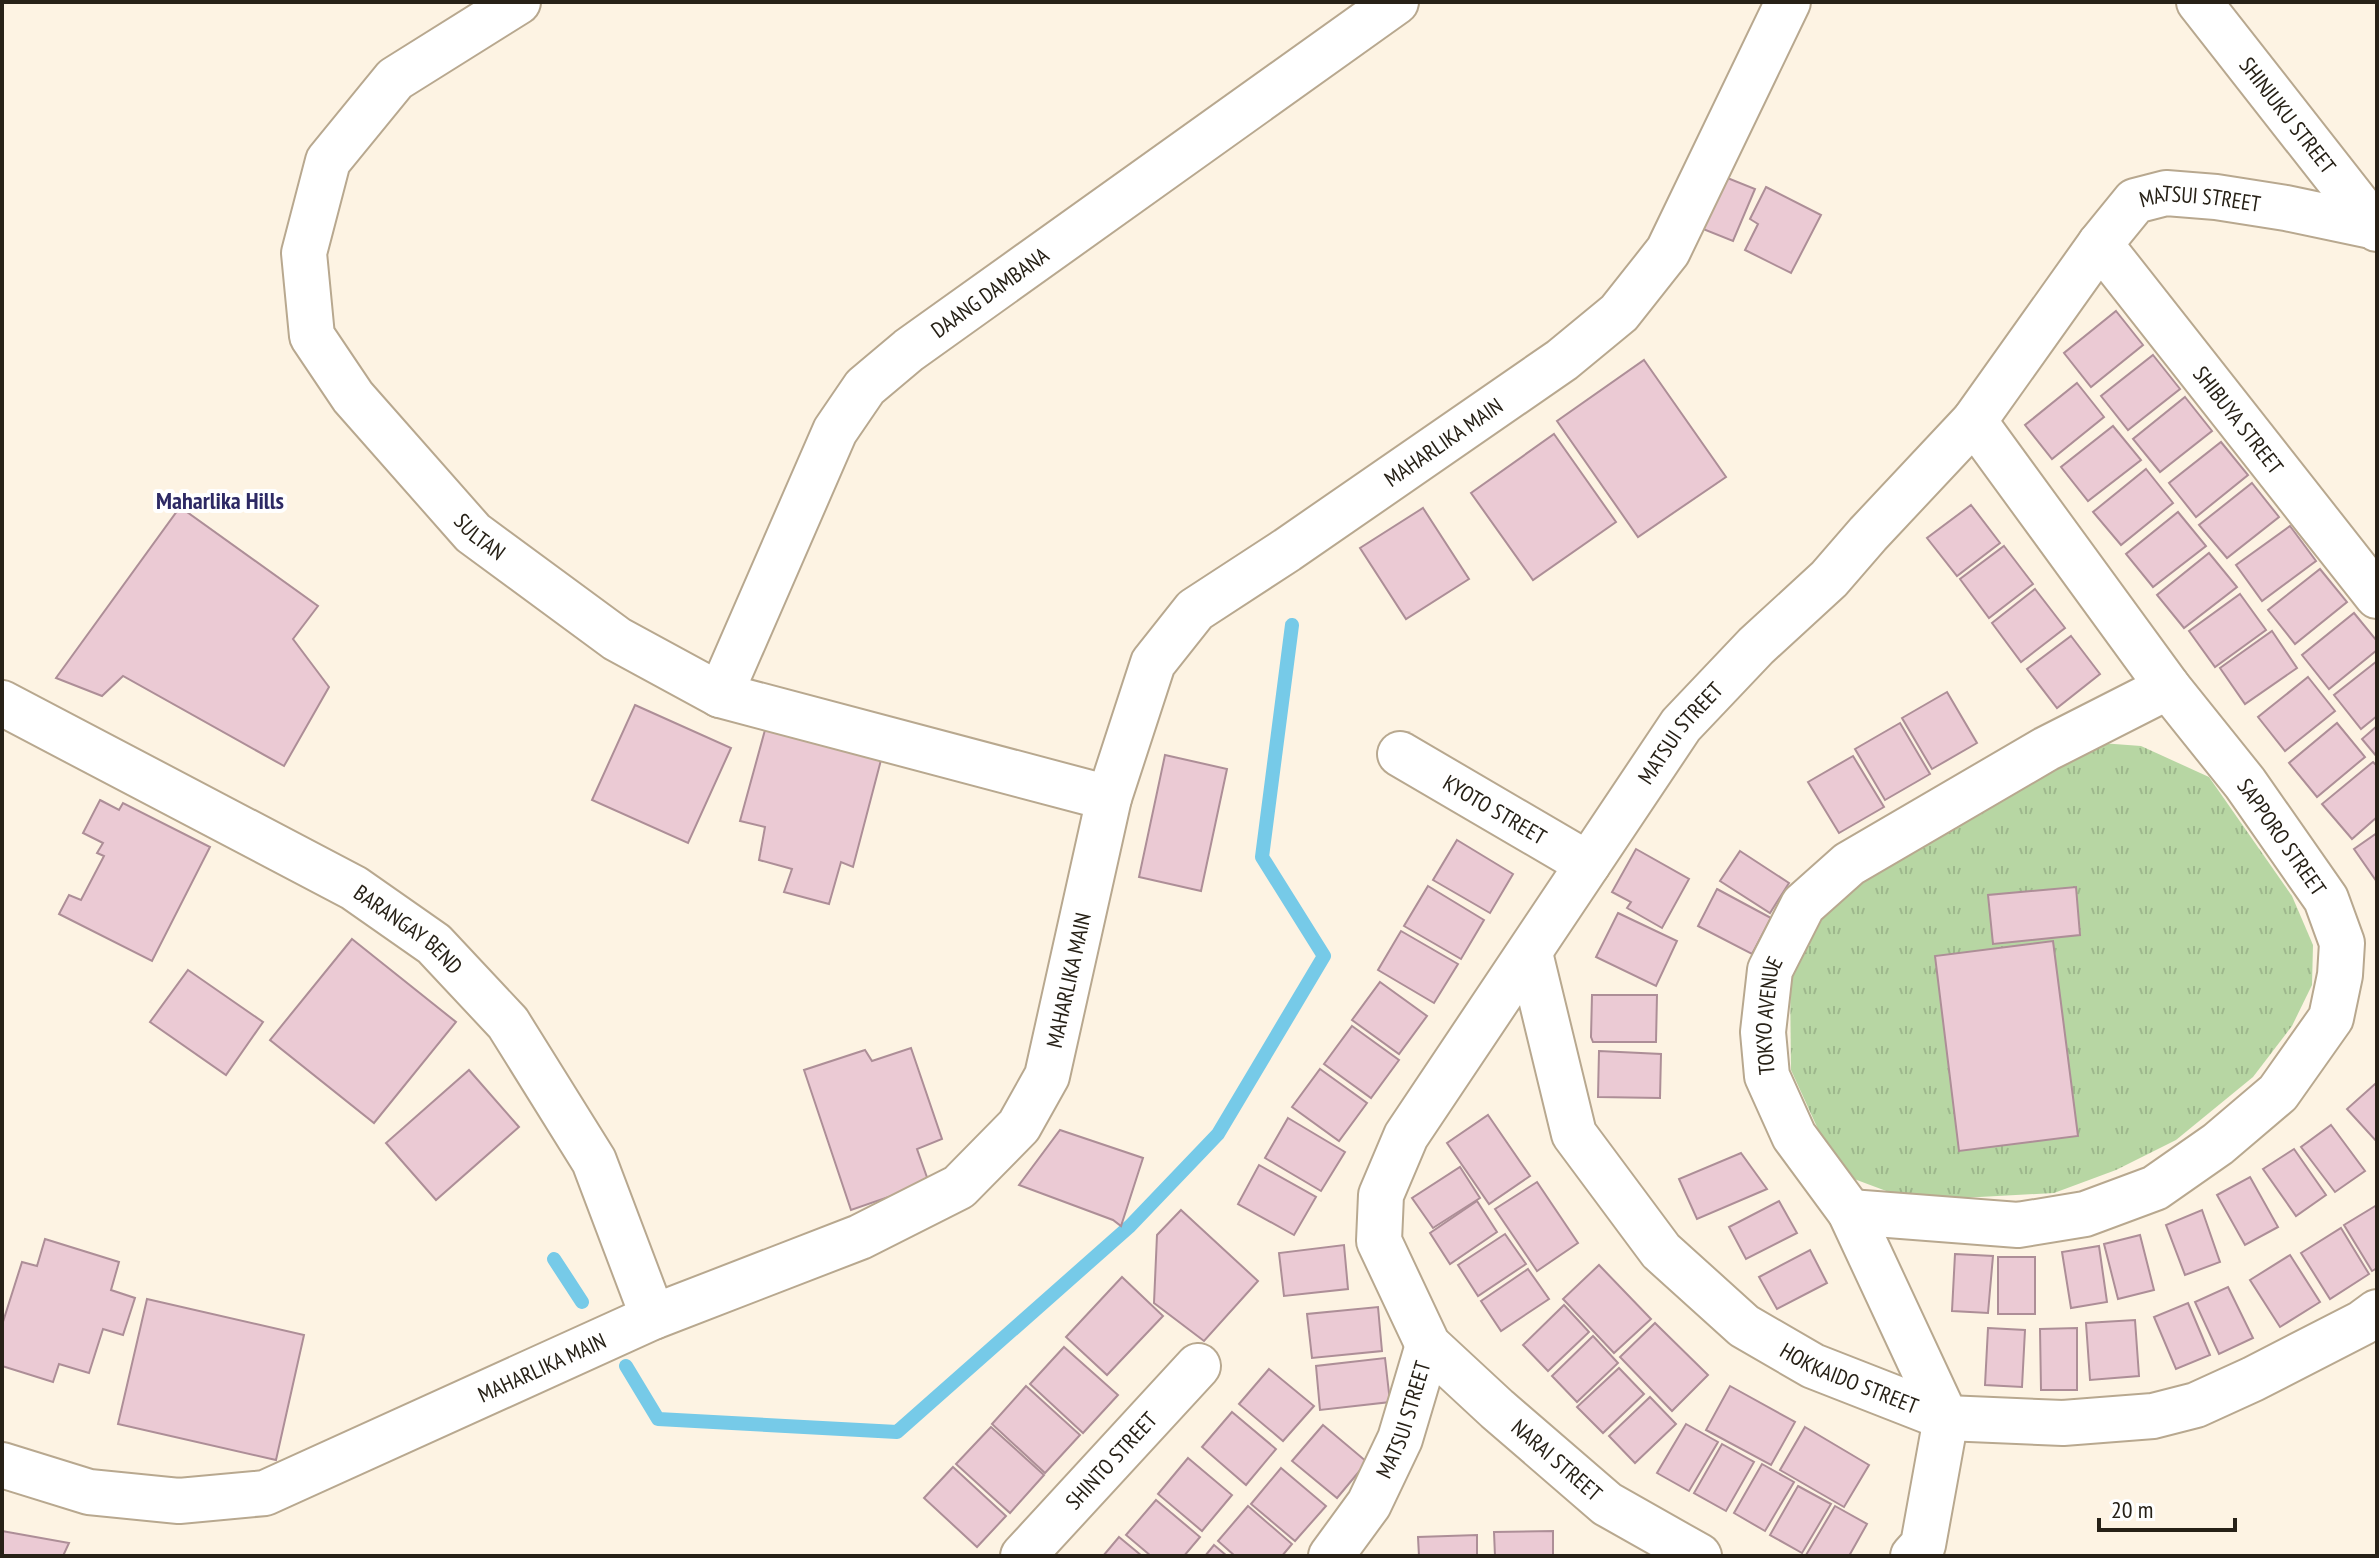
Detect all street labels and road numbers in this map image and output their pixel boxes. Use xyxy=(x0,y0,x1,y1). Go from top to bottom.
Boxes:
street label: SHINJUKU STREET xyxy=(2233,51,2342,179)
street label: MATSUI STREET xyxy=(2136,179,2263,218)
street label: DAANG DAMBANA xyxy=(926,240,1054,344)
street label: SHIBUYA STREET xyxy=(2187,360,2290,480)
street label: MAHARLIKA MAIN xyxy=(1379,391,1508,493)
street label: SULTAN xyxy=(448,507,511,566)
street label: MATSUI STREET xyxy=(1632,676,1729,789)
street label: KYOTO STREET xyxy=(1438,768,1552,851)
street label: SAPPORO STREET xyxy=(2231,773,2333,901)
street label: BARANGAY BEND xyxy=(348,878,469,980)
street label: MAHARLIKA MAIN xyxy=(1040,910,1097,1050)
street label: TOKYO AVENUE xyxy=(1749,952,1789,1076)
street label: MAHARLIKA MAIN xyxy=(474,1326,610,1409)
street label: HOKKAIDO STREET xyxy=(1775,1336,1923,1420)
street label: MATSUI STREET xyxy=(1369,1357,1437,1483)
street label: SHINTO STREET xyxy=(1059,1406,1163,1515)
street label: NARAI STREET xyxy=(1506,1413,1608,1507)

